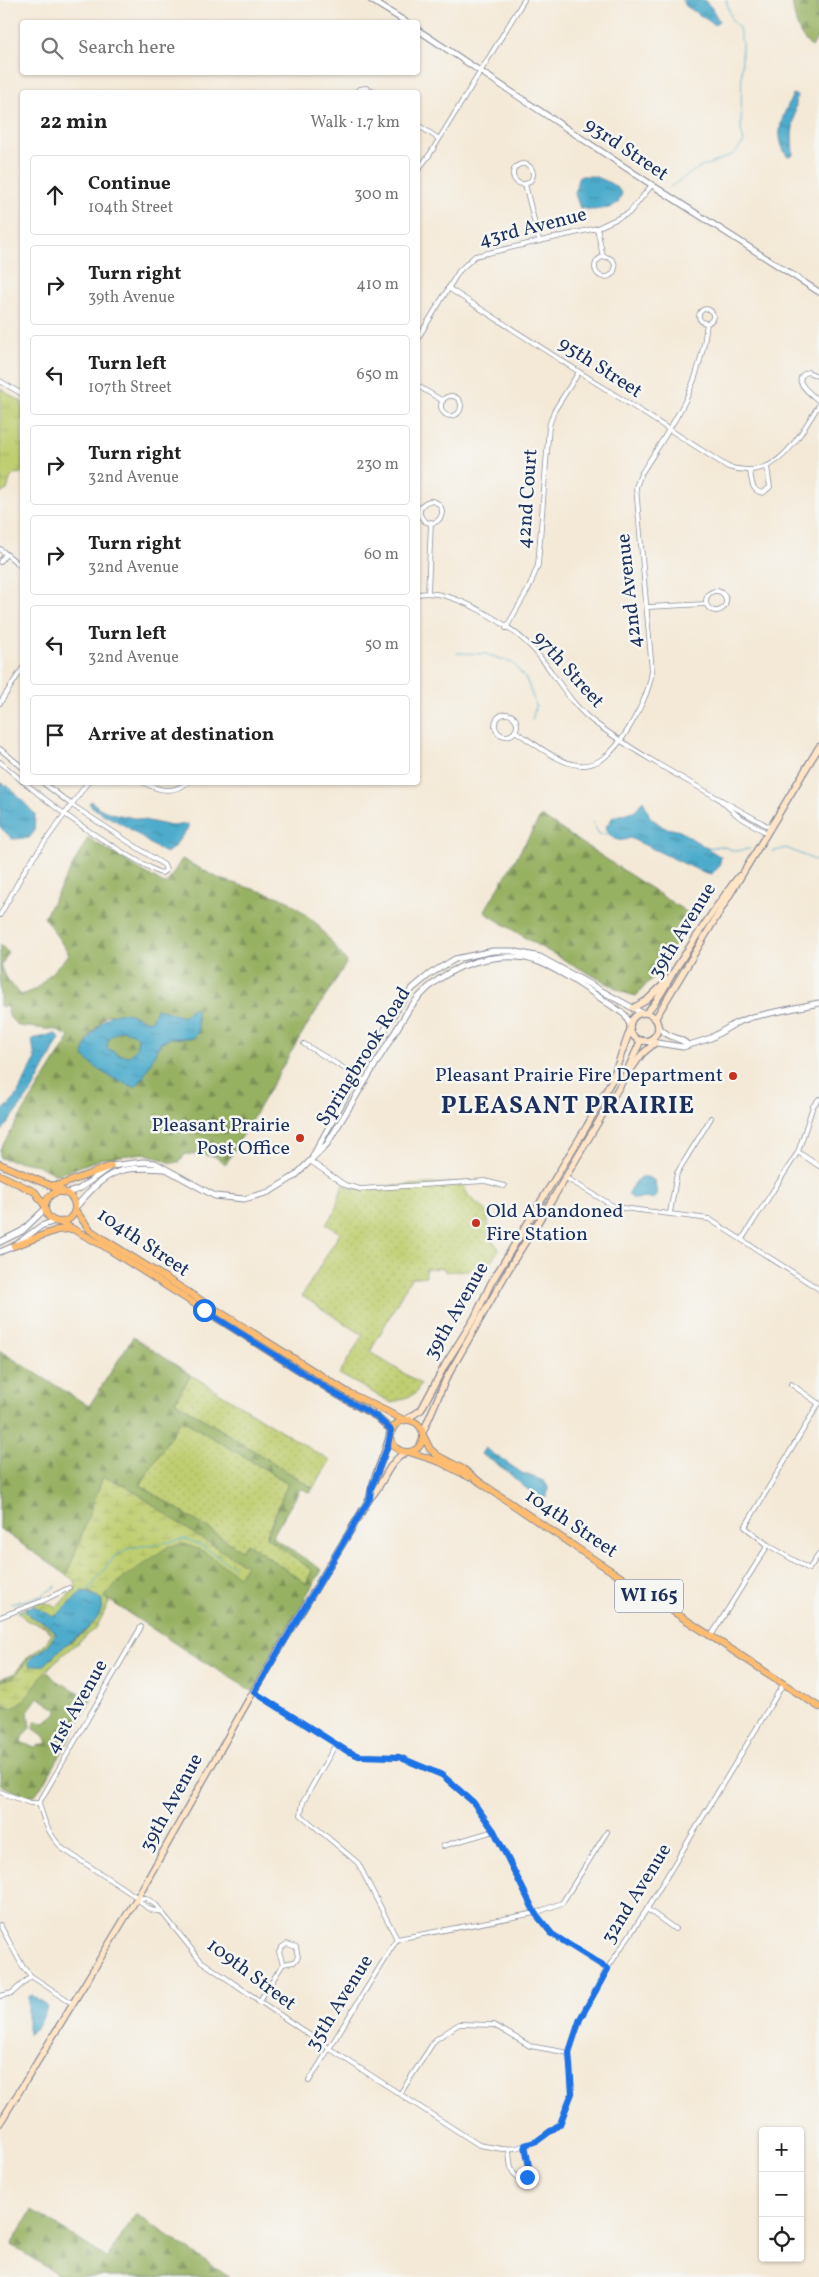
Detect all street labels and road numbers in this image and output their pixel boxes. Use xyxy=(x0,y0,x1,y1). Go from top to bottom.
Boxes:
street label: 93rd Street xyxy=(578,111,674,189)
street label: 43rd Avenue xyxy=(476,201,590,255)
street label: 95th Street xyxy=(552,330,648,406)
street label: 42nd Court xyxy=(511,448,545,550)
street label: 42nd Avenue xyxy=(610,532,650,650)
street label: 97th Street xyxy=(526,625,610,715)
street label: 39th Avenue xyxy=(642,878,724,984)
street label: Springbrook Road xyxy=(310,982,418,1132)
street label: 104th Street xyxy=(91,1202,195,1284)
street label: 39th Avenue xyxy=(418,1257,496,1365)
street label: 104th Street xyxy=(519,1483,623,1565)
road number: WI 165 xyxy=(615,1580,683,1612)
street label: 41st Avenue xyxy=(39,1655,115,1759)
street label: 39th Avenue xyxy=(133,1749,211,1857)
street label: 32nd Avenue xyxy=(595,1838,679,1950)
street label: 109th Street xyxy=(200,1932,302,2018)
street label: 35th Avenue xyxy=(299,1950,381,2056)

